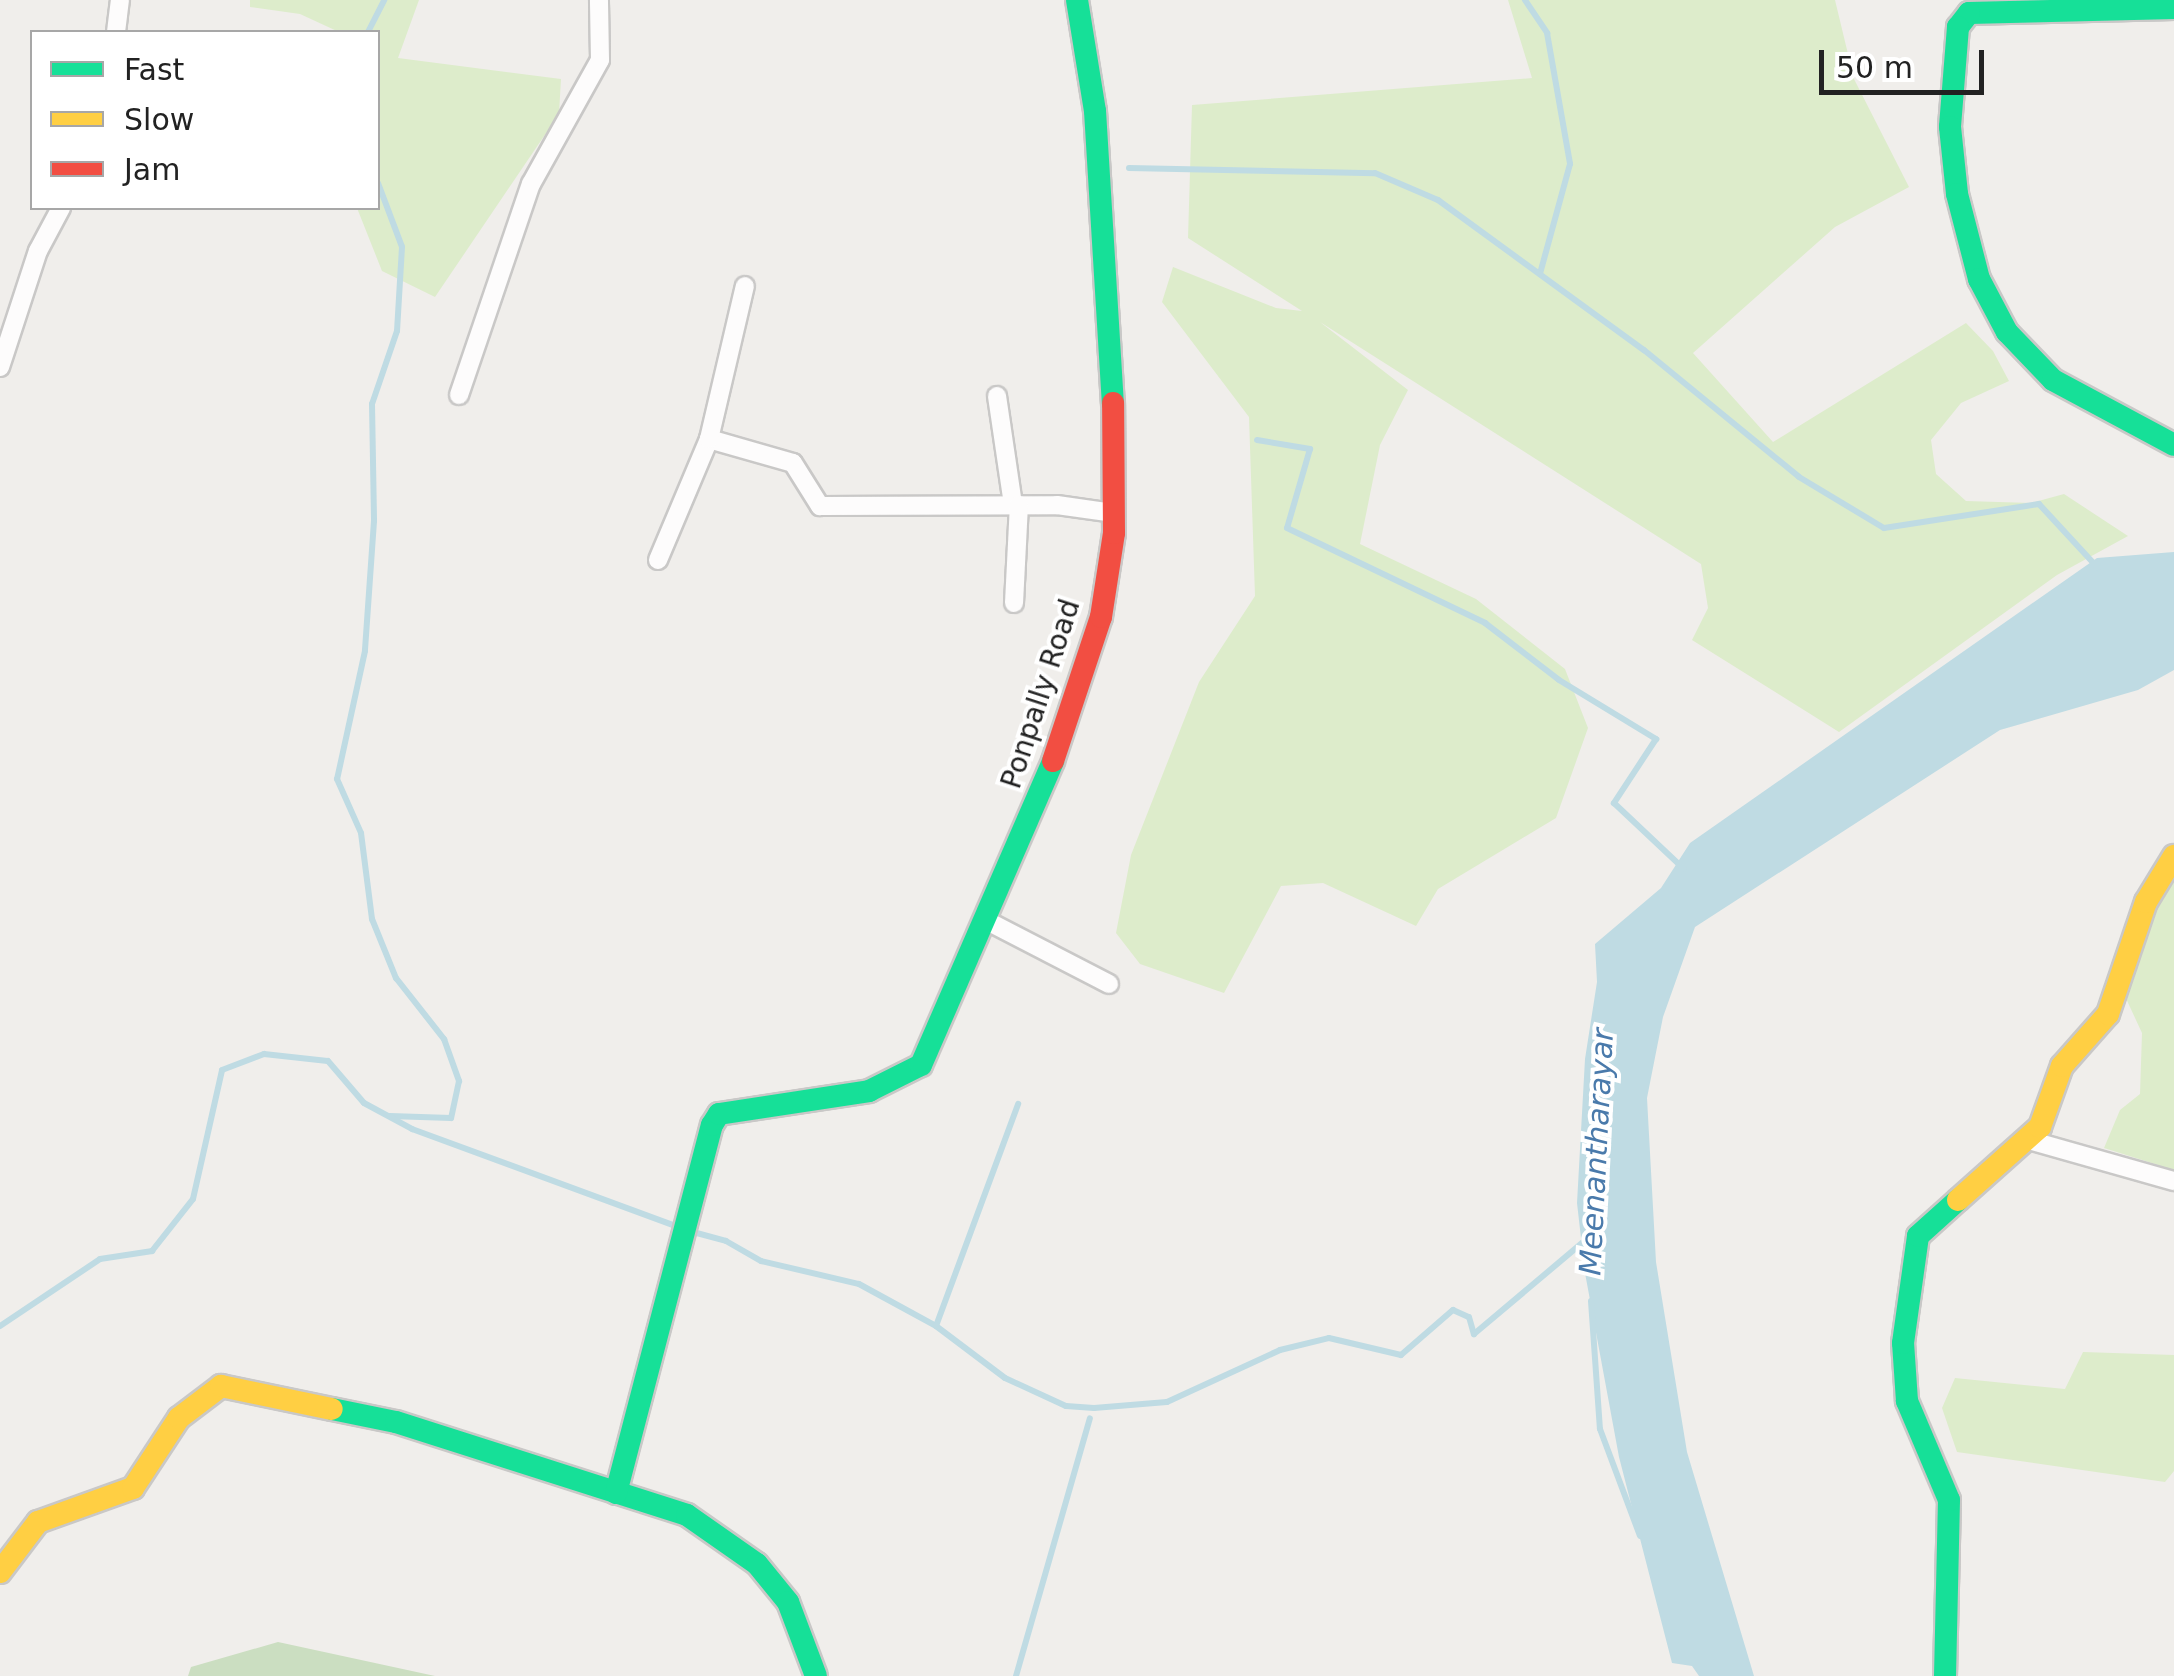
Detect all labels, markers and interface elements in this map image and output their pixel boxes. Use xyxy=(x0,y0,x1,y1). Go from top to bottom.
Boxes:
legend xyxy=(30,30,380,210)
scale bar xyxy=(1824,30,1989,92)
text: 50 m xyxy=(1836,50,1913,85)
text: Fast xyxy=(124,52,184,87)
text: Slow xyxy=(124,102,194,137)
text: Jam xyxy=(124,152,180,187)
street label: Ponpally Road xyxy=(995,595,1087,793)
water label: Meenantharayar xyxy=(1573,1027,1621,1277)

